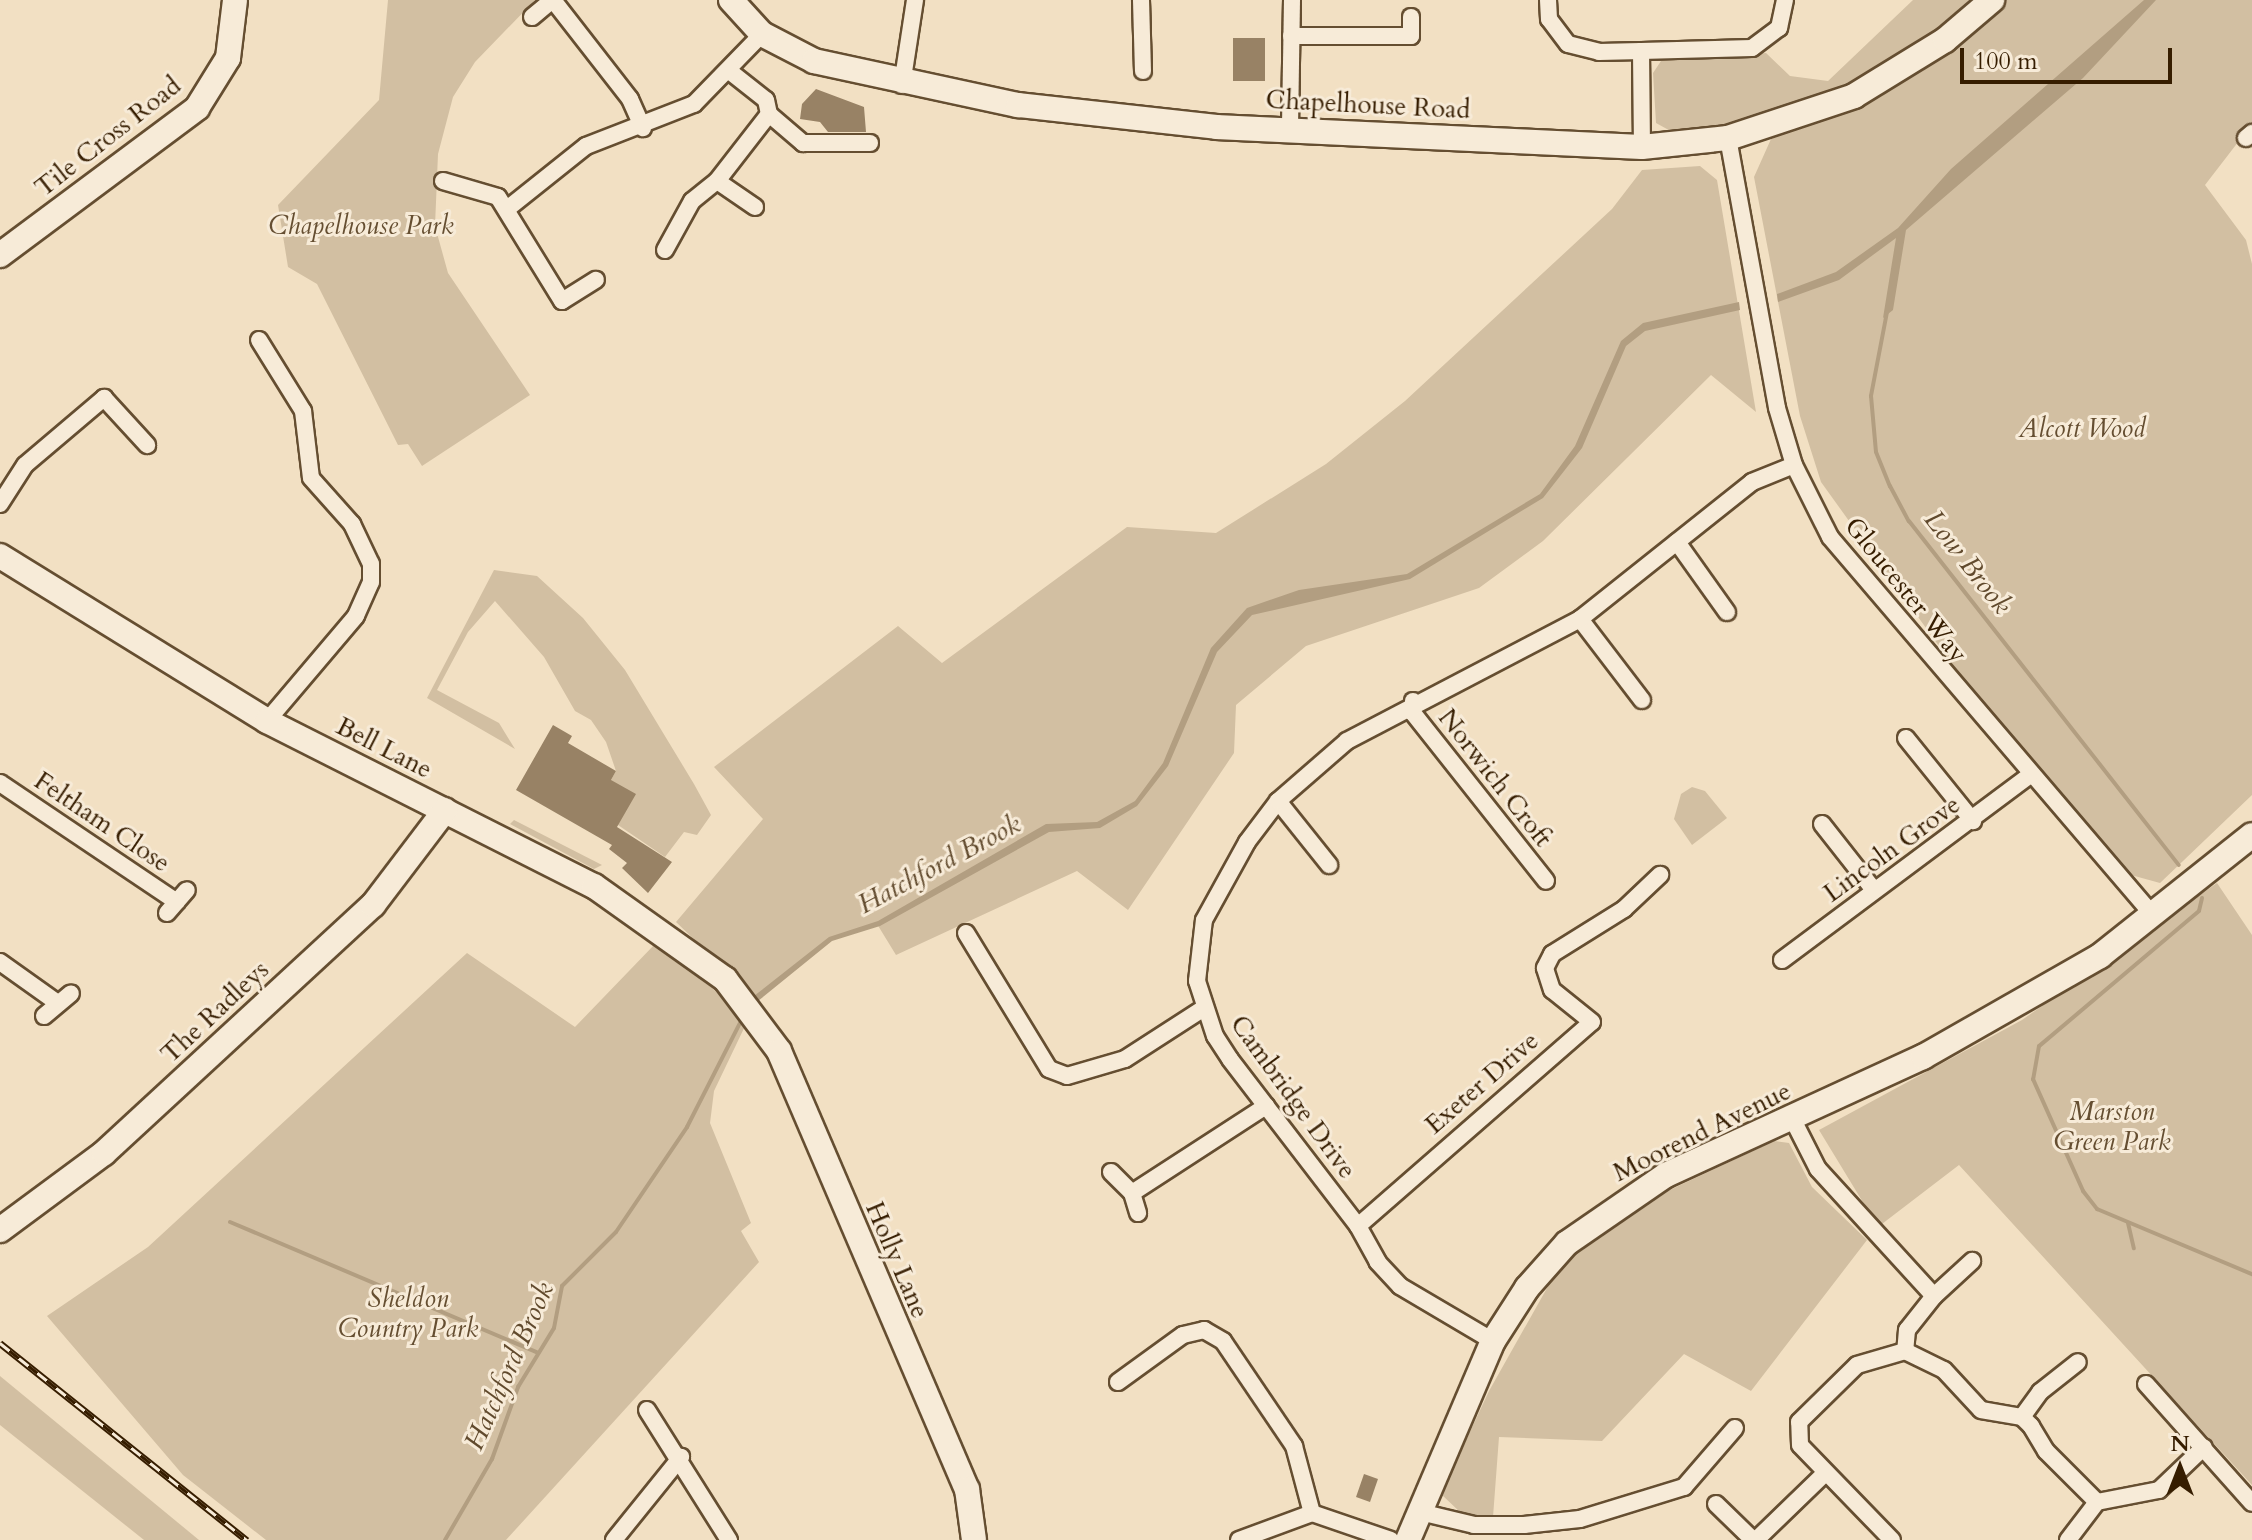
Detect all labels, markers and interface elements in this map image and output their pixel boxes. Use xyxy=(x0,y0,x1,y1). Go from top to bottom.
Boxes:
scale bar xyxy=(1964,32,2176,82)
text: 100 m xyxy=(1974,45,2038,78)
street label: Tile Cross Road xyxy=(29,70,187,204)
street label: Chapelhouse Road xyxy=(1265,84,1471,126)
park label: Chapelhouse Park xyxy=(268,210,454,242)
park label: Alcott Wood xyxy=(2018,413,2146,445)
water label: Low Brook xyxy=(1917,503,2019,621)
street label: Gloucester Way xyxy=(1838,511,1974,669)
street label: Norwich Croft xyxy=(1431,703,1559,853)
street label: Bell Lane xyxy=(331,711,437,785)
street label: Feltham Close xyxy=(28,765,176,879)
street label: Lincoln Grove xyxy=(1818,789,1966,909)
water label: Hatchford Brook xyxy=(852,807,1026,921)
street label: The Radleys xyxy=(155,954,275,1070)
street label: Cambridge Drive xyxy=(1223,1009,1363,1185)
street label: Exeter Drive xyxy=(1419,1025,1545,1141)
street label: Moorend Avenue xyxy=(1608,1076,1796,1188)
park label: Marston Green Park xyxy=(2053,1096,2171,1158)
street label: Holly Lane xyxy=(859,1197,935,1323)
water label: Hatchford Brook xyxy=(457,1277,561,1455)
park label: Sheldon Country Park xyxy=(338,1283,478,1344)
north arrow xyxy=(2140,1428,2220,1508)
text: N xyxy=(2170,1429,2190,1459)

